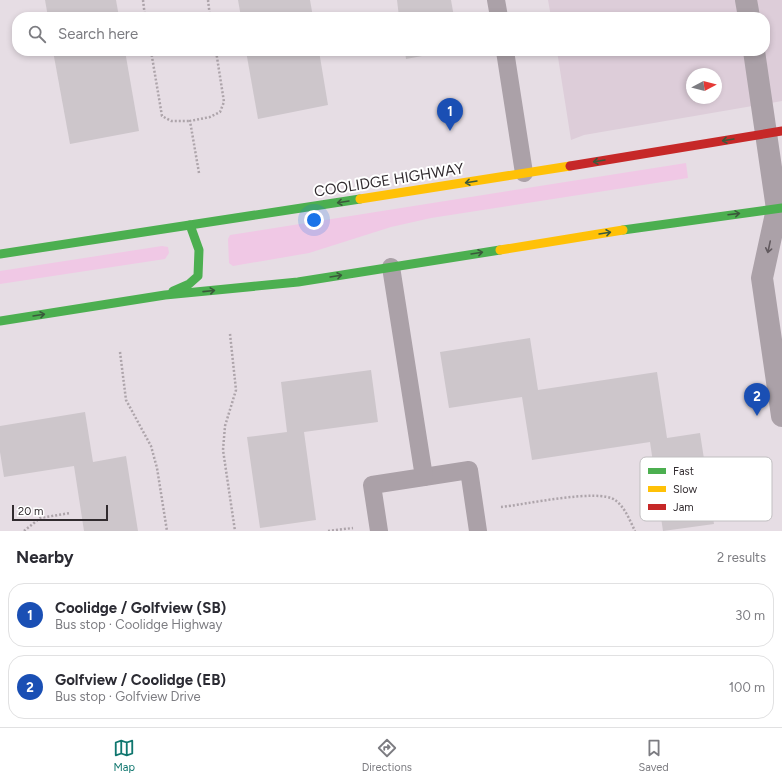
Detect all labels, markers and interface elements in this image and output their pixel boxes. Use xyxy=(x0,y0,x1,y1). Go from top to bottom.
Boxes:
search box xyxy=(12,12,770,56)
icon: search xyxy=(26,23,48,45)
text: Search here xyxy=(58,25,138,43)
north arrow xyxy=(686,68,722,104)
pin: 1 xyxy=(437,98,463,131)
one-way arrow xyxy=(722,136,735,144)
one-way arrow xyxy=(593,157,606,165)
street label: COOLIDGE HIGHWAY xyxy=(313,159,465,201)
one-way arrow xyxy=(465,178,478,186)
one-way arrow xyxy=(337,198,350,206)
your location xyxy=(304,210,324,230)
one-way arrow xyxy=(727,210,740,218)
one-way arrow xyxy=(598,229,611,237)
one-way arrow xyxy=(764,240,772,253)
one-way arrow xyxy=(470,249,483,257)
one-way arrow xyxy=(330,272,343,280)
one-way arrow xyxy=(202,287,215,294)
one-way arrow xyxy=(32,311,45,319)
pin: 2 xyxy=(744,383,770,416)
legend xyxy=(640,457,772,521)
text: Fast xyxy=(673,465,694,478)
text: Slow xyxy=(673,483,697,496)
text: Jam xyxy=(673,501,694,514)
scale bar xyxy=(12,503,108,522)
text: 20 m xyxy=(18,505,43,518)
text: Nearby xyxy=(16,547,74,567)
text: 2 results xyxy=(717,550,766,565)
text: Coolidge / Golfview (SB) xyxy=(55,599,226,617)
text: 1 xyxy=(27,608,33,623)
text: 30 m xyxy=(735,608,765,623)
text: Bus stop · Coolidge Highway xyxy=(55,617,222,632)
text: Golfview / Coolidge (EB) xyxy=(55,671,226,689)
text: 2 xyxy=(26,680,34,695)
text: 100 m xyxy=(729,680,765,695)
text: Bus stop · Golfview Drive xyxy=(55,689,201,704)
tab: Map xyxy=(113,737,135,774)
tab: Directions xyxy=(362,737,412,774)
tab: Saved xyxy=(638,737,669,774)

